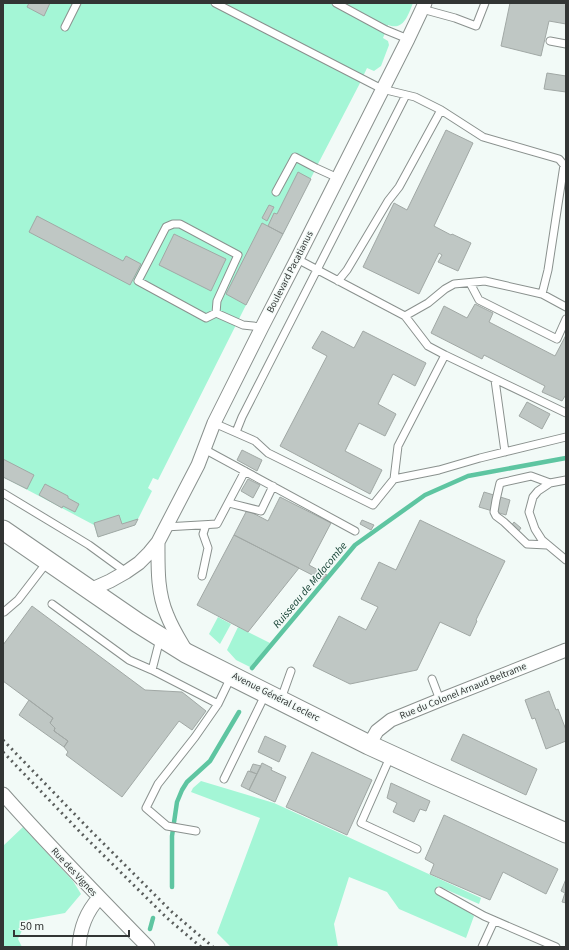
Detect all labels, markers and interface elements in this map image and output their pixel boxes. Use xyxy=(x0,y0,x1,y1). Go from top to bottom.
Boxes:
street label: Boulevard Pacatianus xyxy=(263,229,317,315)
water label: Ruisseau de Malacombe xyxy=(269,539,351,631)
street label: Rue du Colonel Arnaud Beltrame xyxy=(397,659,529,723)
street label: Avenue Général Leclerc xyxy=(230,669,323,725)
street label: Rue des Vignes xyxy=(48,845,100,899)
scale bar xyxy=(14,912,129,938)
text: 50 m xyxy=(20,918,44,935)

